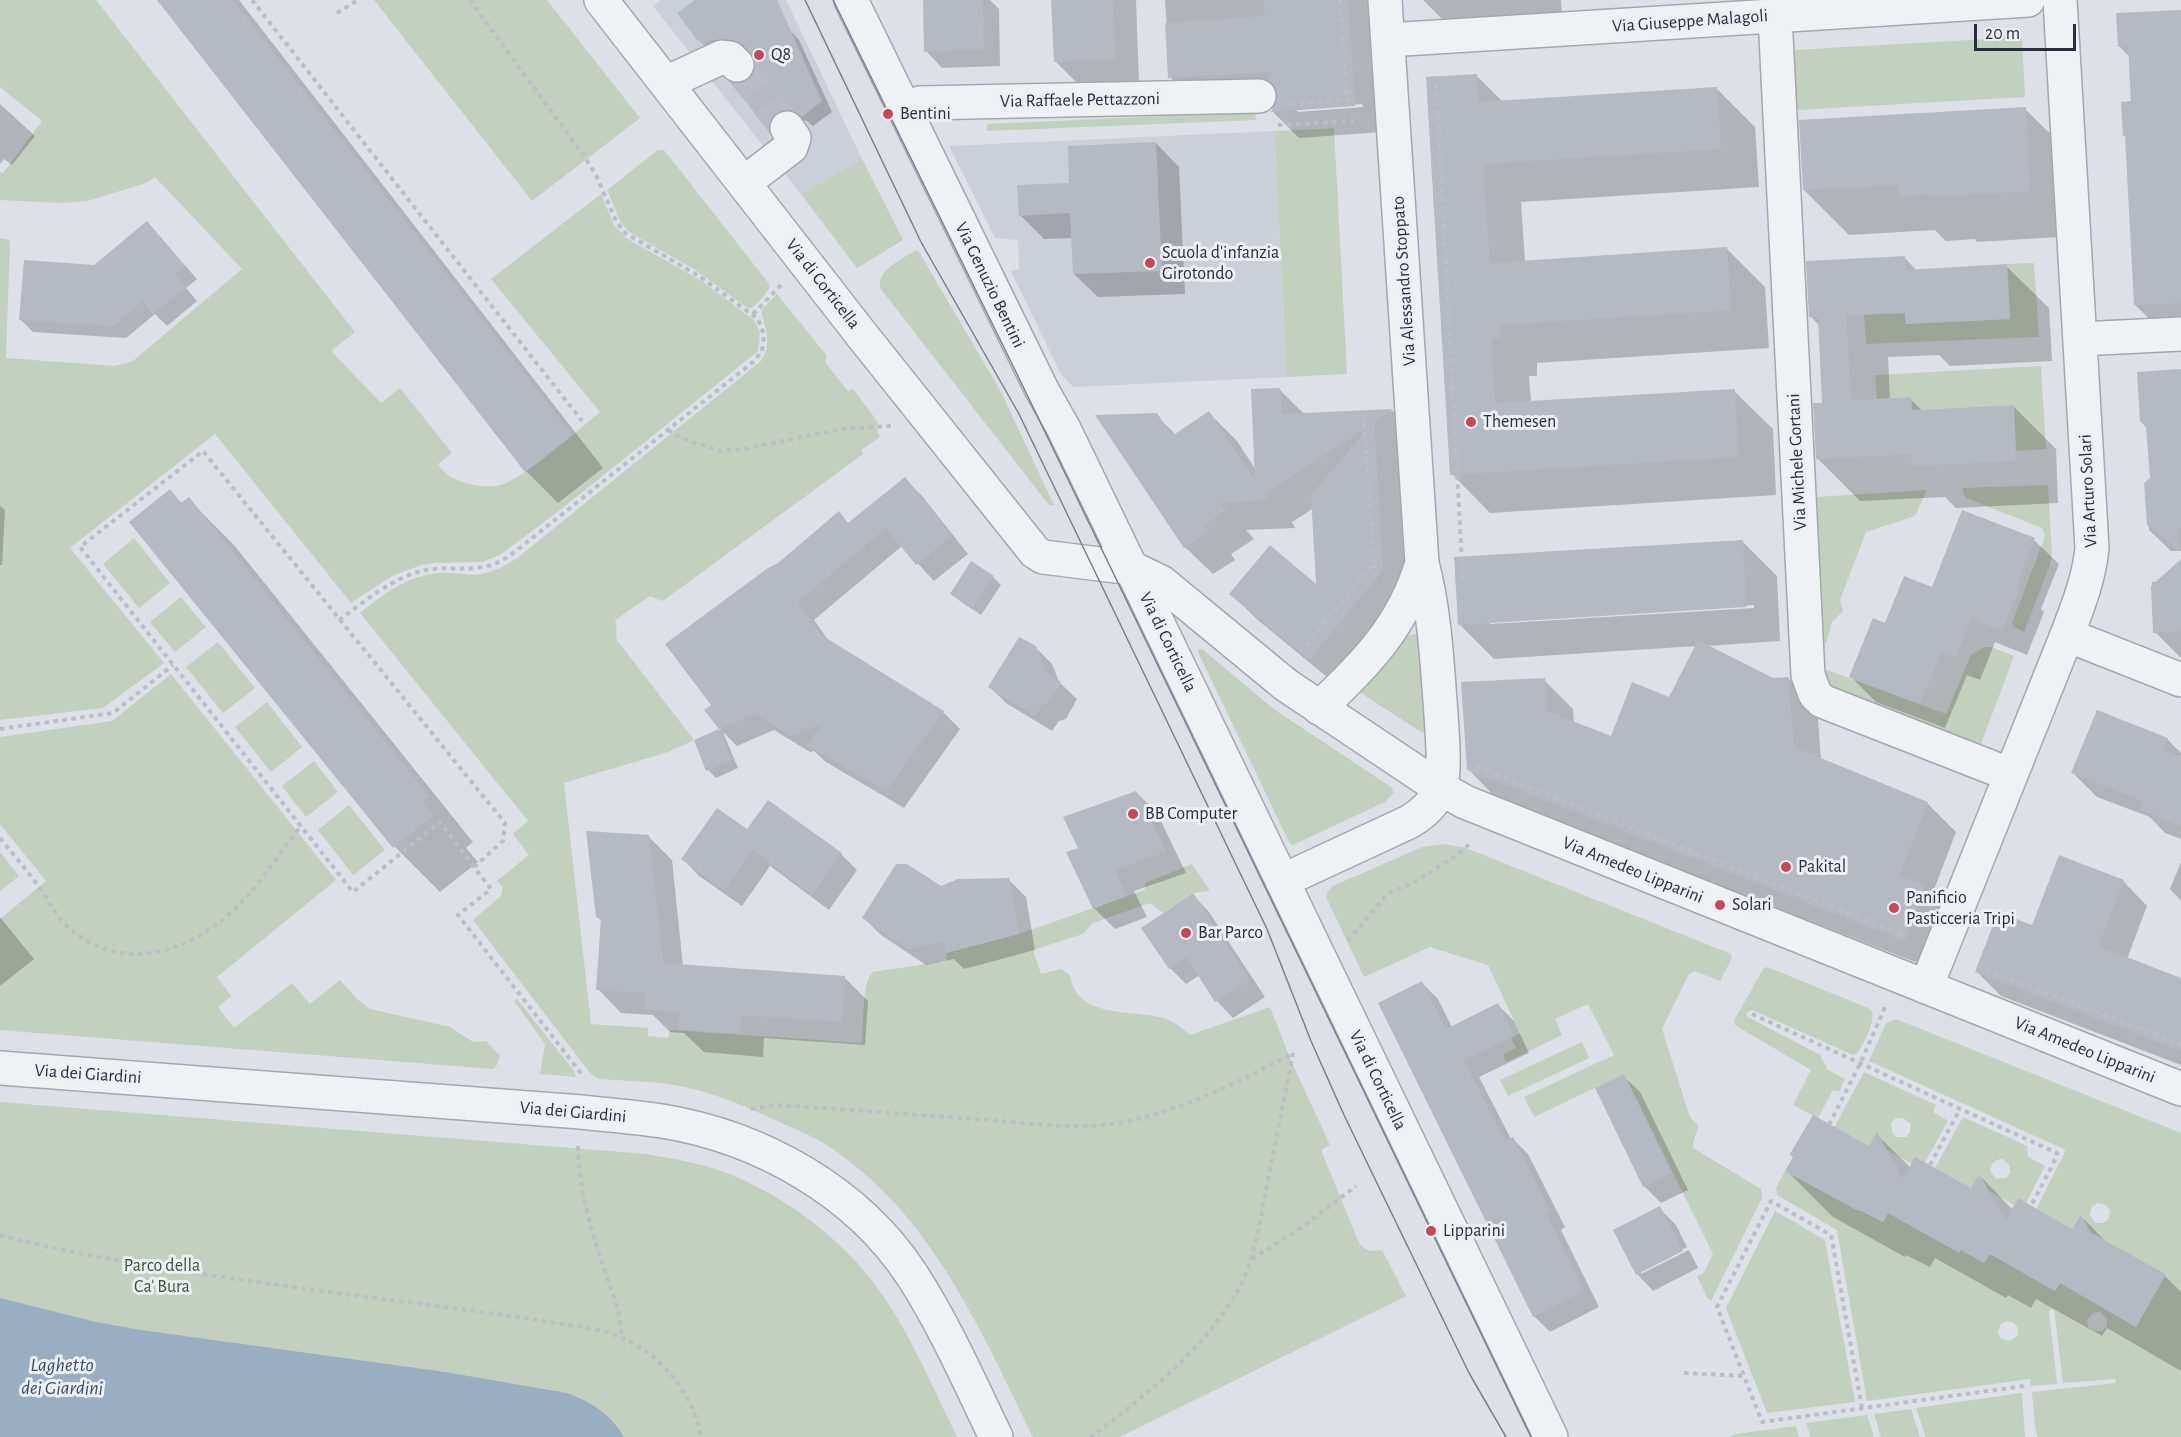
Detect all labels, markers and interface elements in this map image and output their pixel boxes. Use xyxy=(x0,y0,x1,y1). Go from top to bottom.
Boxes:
street label: Via Giuseppe Malagoli xyxy=(1611,5,1769,37)
scale bar xyxy=(1977,12,2079,50)
text: 20 m xyxy=(1985,25,2020,43)
place label: Q8 xyxy=(771,44,791,66)
marker: Q8 xyxy=(752,48,766,62)
street label: Via Raffaele Pettazzoni xyxy=(1000,88,1160,112)
place label: Bentini xyxy=(900,103,951,125)
marker: Bentini xyxy=(881,107,895,121)
street label: Via Alessandro Stoppato xyxy=(1387,195,1421,367)
street label: Via Genuzio Bentini xyxy=(950,219,1030,351)
street label: Via di Corticella xyxy=(781,235,865,333)
place label: Scuola d'infanzia Girotondo xyxy=(1162,242,1279,284)
marker: Scuola d'infanzia Girotondo xyxy=(1143,256,1157,270)
street label: Via Michele Gortani xyxy=(1783,393,1811,531)
place label: Themesen xyxy=(1483,411,1556,433)
marker: Themesen xyxy=(1464,415,1478,429)
street label: Via Arturo Solari xyxy=(2074,434,2102,548)
street label: Via di Corticella xyxy=(1135,589,1201,695)
place label: BB Computer xyxy=(1145,803,1237,825)
marker: BB Computer xyxy=(1126,807,1140,821)
street label: Via Amedeo Lipparini xyxy=(1559,832,1707,908)
place label: Pakital xyxy=(1798,856,1846,878)
marker: Pakital xyxy=(1779,860,1793,874)
place label: Panificio Pasticceria Tripi xyxy=(1906,887,2015,930)
place label: Solari xyxy=(1732,894,1772,916)
marker: Solari xyxy=(1713,898,1727,912)
marker: Panificio Pasticceria Tripi xyxy=(1887,901,1901,915)
place label: Bar Parco xyxy=(1198,922,1263,944)
marker: Bar Parco xyxy=(1179,926,1193,940)
street label: Via Amedeo Lipparini xyxy=(2011,1012,2159,1088)
street label: Via di Corticella xyxy=(1345,1027,1411,1133)
street label: Via dei Giardini xyxy=(34,1059,142,1089)
street label: Via dei Giardini xyxy=(519,1097,627,1127)
place label: Lipparini xyxy=(1443,1220,1505,1242)
marker: Lipparini xyxy=(1424,1224,1438,1238)
park label: Parco della Ca' Bura xyxy=(124,1255,200,1298)
water label: Laghetto dei Giardini xyxy=(21,1353,103,1400)

